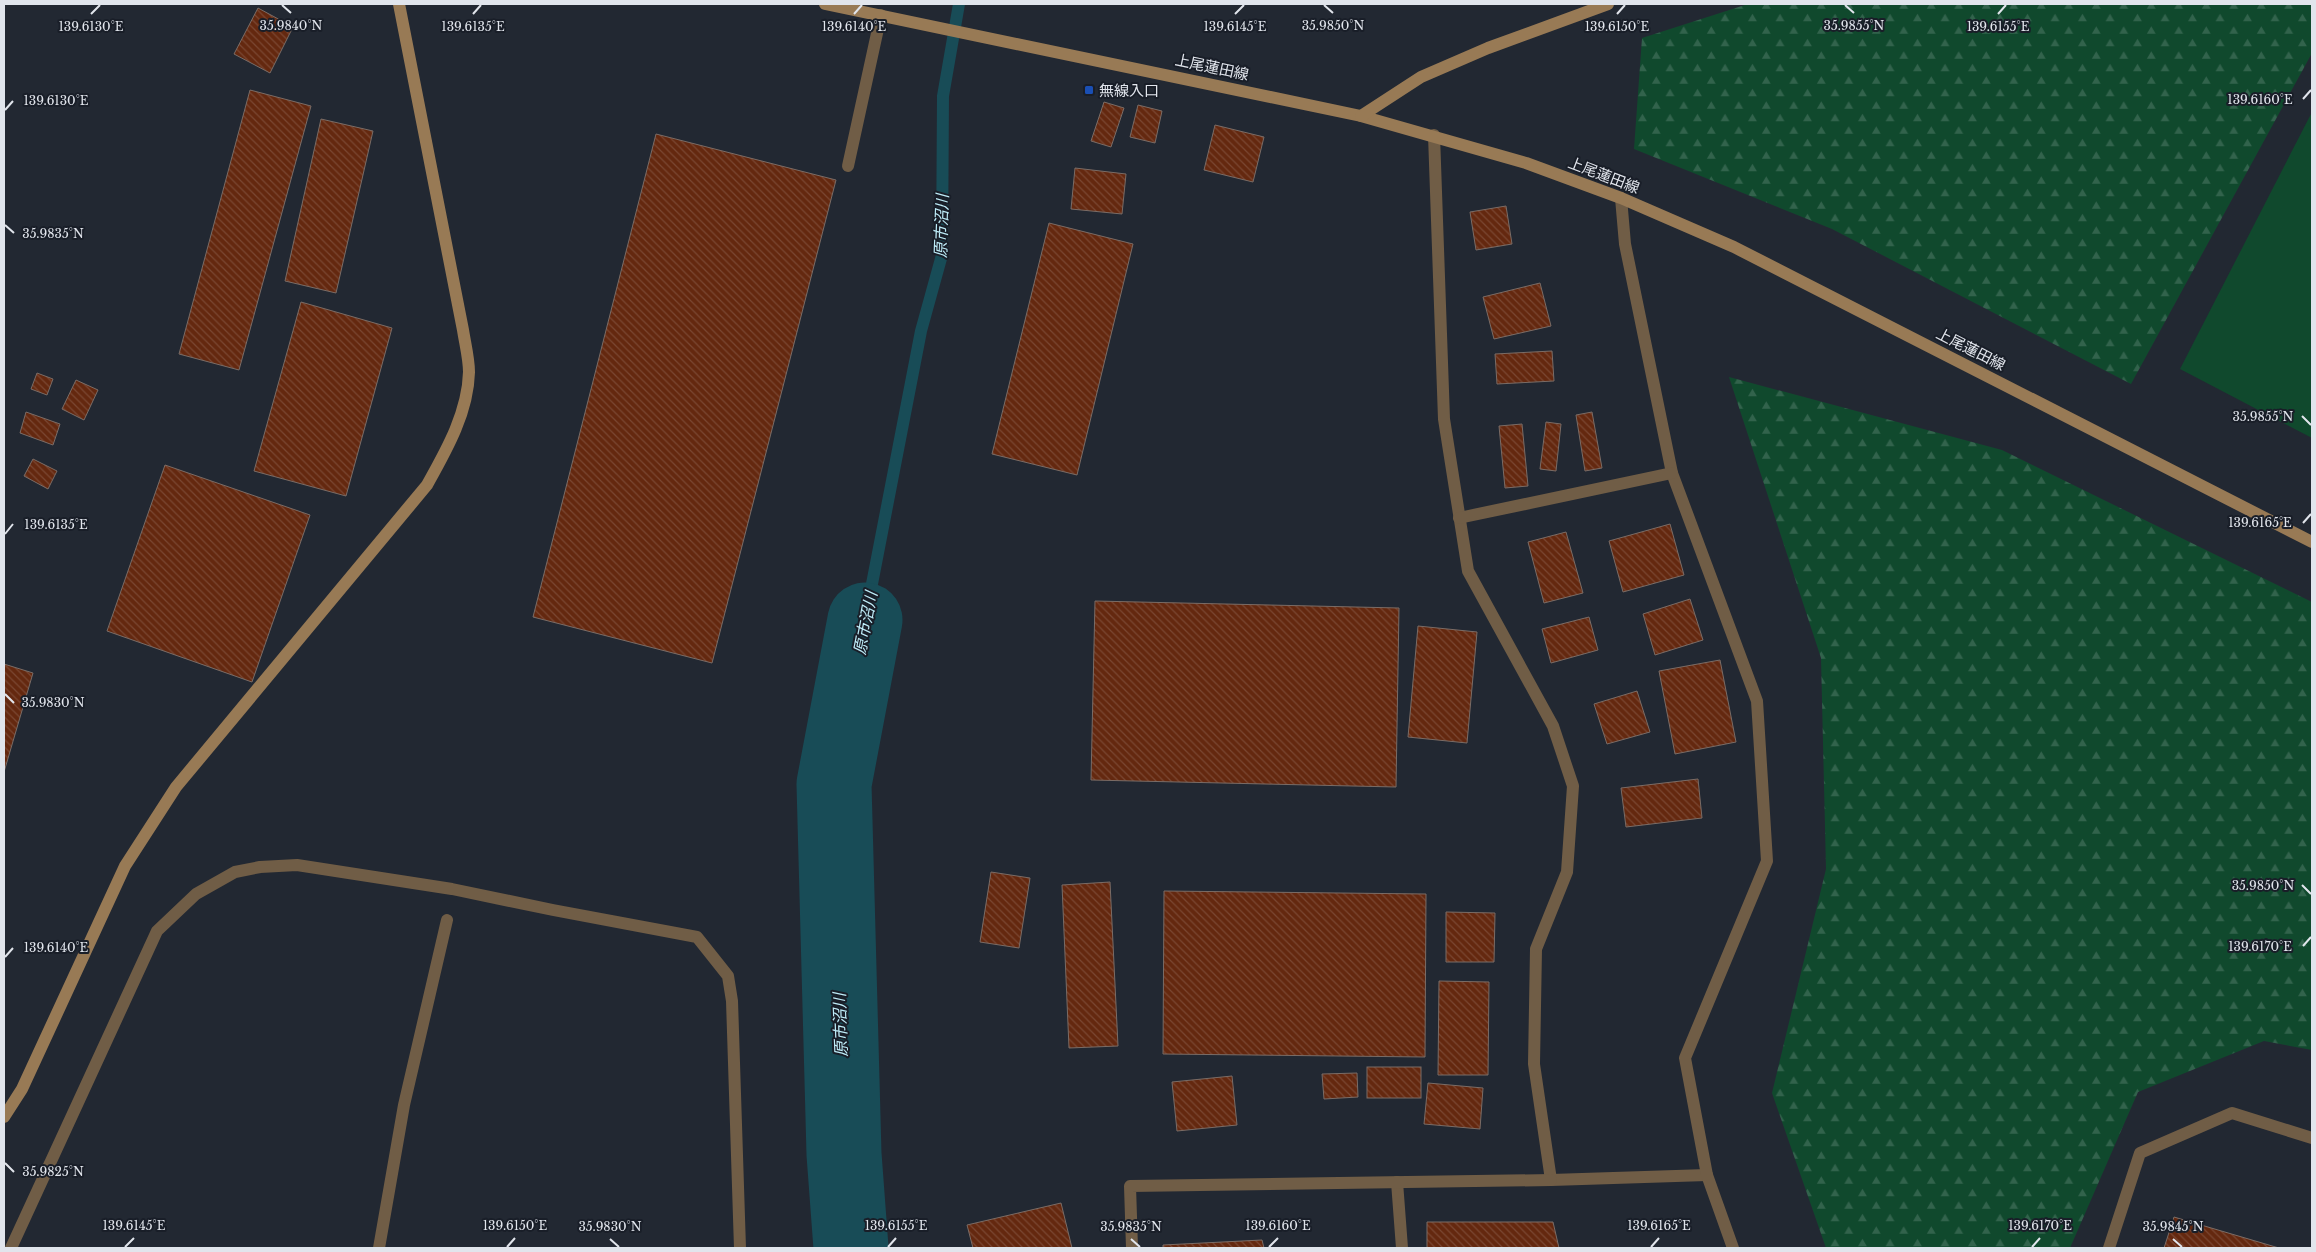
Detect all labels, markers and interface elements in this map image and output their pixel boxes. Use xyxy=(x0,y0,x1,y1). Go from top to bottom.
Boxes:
text: 35.9840°N xyxy=(260,18,323,33)
text: 35.9850°N xyxy=(1302,18,1364,33)
text: 35.9855°N xyxy=(1824,18,1885,33)
text: 139.6130°E xyxy=(58,19,124,34)
text: 139.6135°E xyxy=(441,19,505,34)
text: 139.6140°E xyxy=(822,19,887,34)
text: 139.6145°E xyxy=(1204,19,1267,34)
text: 139.6150°E xyxy=(1585,19,1650,34)
text: 139.6155°E xyxy=(1967,19,2030,34)
street label: 上尾蓮田線 xyxy=(1173,50,1251,84)
place label: 無線入口 xyxy=(1099,81,1159,100)
marker: 無線入口 xyxy=(1083,84,1095,96)
text: 139.6160°E xyxy=(2227,92,2293,107)
text: 139.6130°E xyxy=(23,93,89,108)
street label: 上尾蓮田線 xyxy=(1566,153,1642,197)
water label: 原市沼川 xyxy=(930,192,952,258)
text: 35.9835°N xyxy=(22,226,84,241)
street label: 上尾蓮田線 xyxy=(1933,324,2009,374)
text: 35.9855°N xyxy=(2233,409,2294,424)
text: 139.6165°E xyxy=(2228,515,2292,530)
text: 139.6135°E xyxy=(24,517,88,532)
water label: 原市沼川 xyxy=(849,588,881,656)
text: 35.9830°N xyxy=(21,695,85,710)
text: 35.9850°N xyxy=(2232,878,2294,893)
text: 139.6170°E xyxy=(2228,939,2292,954)
text: 139.6140°E xyxy=(24,940,89,955)
water label: 原市沼川 xyxy=(829,991,851,1057)
text: 35.9825°N xyxy=(22,1164,84,1179)
text: 139.6145°E xyxy=(103,1218,166,1233)
text: 139.6150°E xyxy=(483,1218,548,1233)
text: 139.6155°E xyxy=(865,1218,928,1233)
text: 139.6160°E xyxy=(1245,1218,1311,1233)
text: 139.6165°E xyxy=(1627,1218,1691,1233)
text: 139.6170°E xyxy=(2008,1218,2072,1233)
text: 35.9830°N xyxy=(578,1219,642,1234)
text: 35.9835°N xyxy=(1100,1219,1162,1234)
text: 35.9845°N xyxy=(2142,1219,2204,1234)

